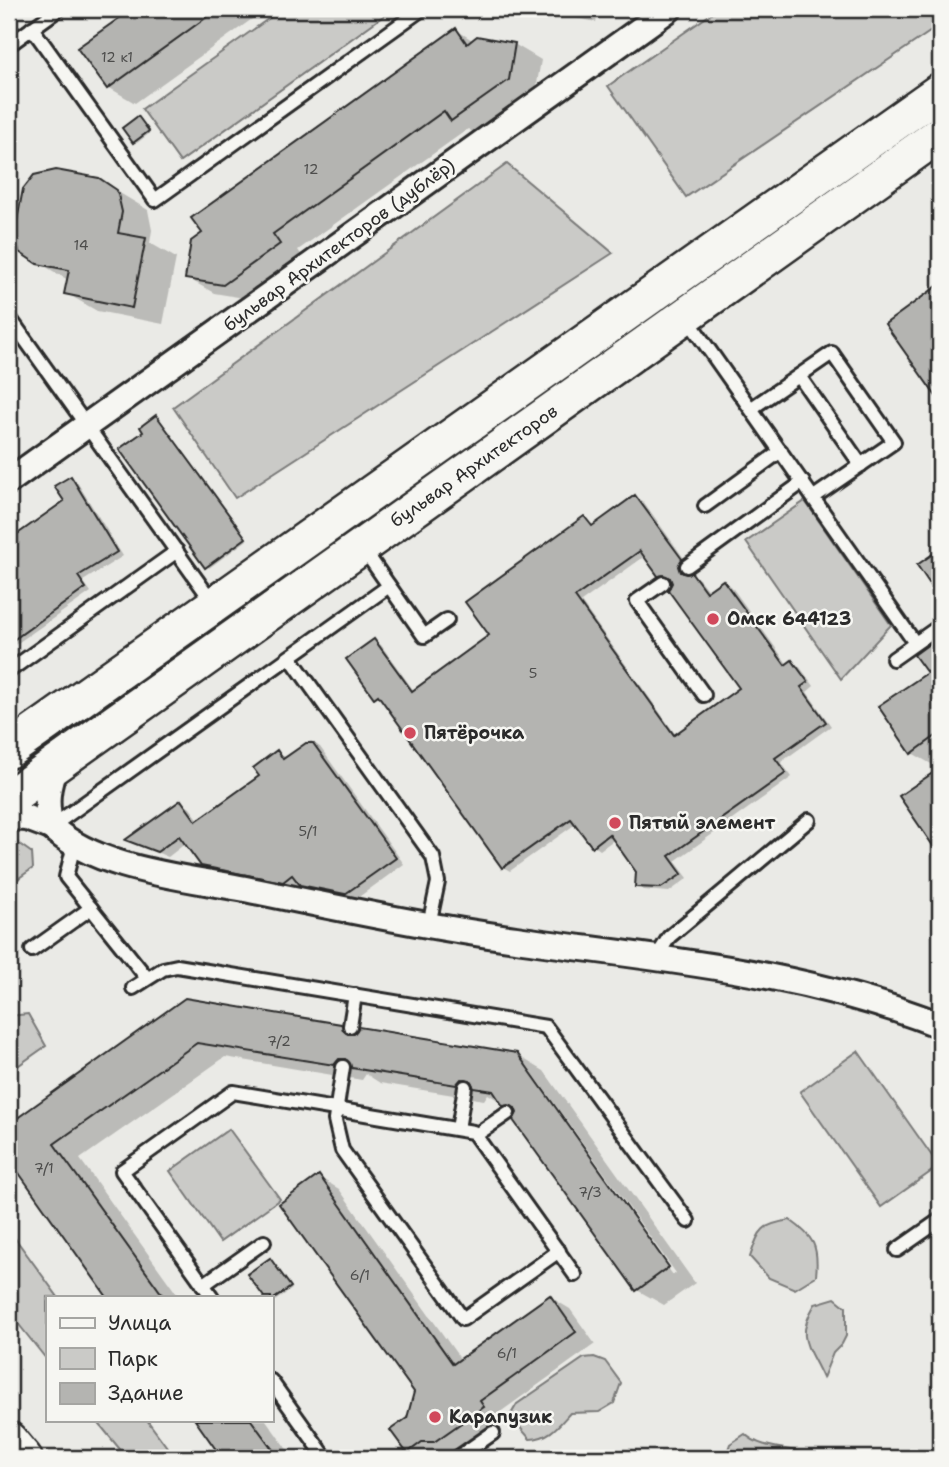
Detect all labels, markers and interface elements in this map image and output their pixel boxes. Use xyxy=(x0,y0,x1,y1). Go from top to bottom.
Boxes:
house number: 12 к1 xyxy=(101,48,133,66)
street label: бульвар Архитекторов (дублёр) xyxy=(219,153,459,337)
house number: 12 xyxy=(304,160,318,178)
house number: 14 xyxy=(73,236,89,254)
street label: бульвар Архитекторов xyxy=(385,399,563,533)
place label: Омск 644123 xyxy=(727,607,851,631)
marker: Омск 644123 xyxy=(705,611,721,627)
house number: 5 xyxy=(529,664,537,682)
place label: Пятёрочка xyxy=(424,721,525,745)
marker: Пятёрочка xyxy=(402,725,418,741)
place label: Пятый элемент xyxy=(629,811,775,835)
marker: Пятый элемент xyxy=(607,815,623,831)
house number: 5/1 xyxy=(298,822,318,840)
house number: 7/2 xyxy=(267,1032,291,1050)
house number: 7/1 xyxy=(34,1159,54,1177)
house number: 7/3 xyxy=(578,1183,602,1201)
house number: 6/1 xyxy=(350,1266,370,1284)
legend xyxy=(46,1296,273,1422)
text: Улица xyxy=(108,1309,171,1337)
house number: 6/1 xyxy=(497,1344,517,1362)
text: Парк xyxy=(108,1345,158,1373)
text: Здание xyxy=(108,1379,184,1407)
place label: Карапузик xyxy=(449,1405,552,1429)
marker: Карапузик xyxy=(427,1409,443,1425)

